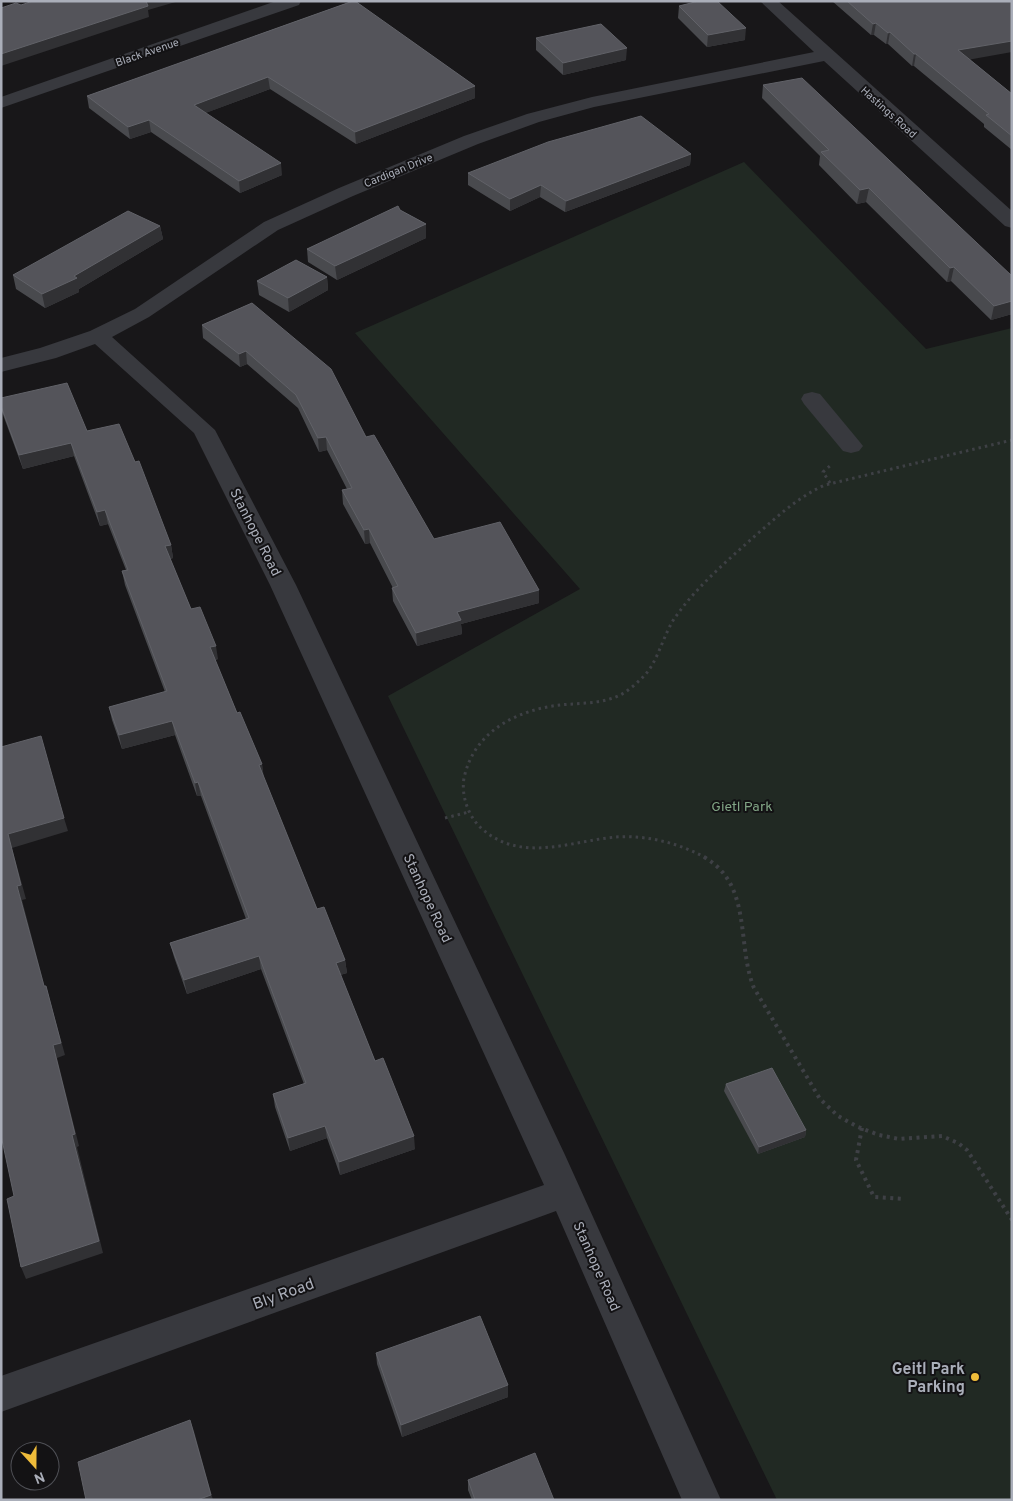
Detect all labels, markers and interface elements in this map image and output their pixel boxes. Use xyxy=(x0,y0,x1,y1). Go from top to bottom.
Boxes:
street label: Black Avenue xyxy=(114,36,181,70)
street label: Hastings Road xyxy=(857,84,919,142)
street label: Cardigan Drive xyxy=(362,151,435,191)
street label: Stanhope Road xyxy=(225,486,284,579)
park label: Gietl Park xyxy=(711,799,773,816)
street label: Stanhope Road xyxy=(399,852,455,946)
street label: Stanhope Road xyxy=(568,1219,623,1314)
street label: Bly Road xyxy=(250,1275,317,1315)
place label: Geitl Park Parking xyxy=(892,1360,965,1398)
marker: Geitl Park Parking xyxy=(969,1371,981,1383)
north arrow xyxy=(10,1441,60,1491)
text: N xyxy=(31,1467,47,1486)

